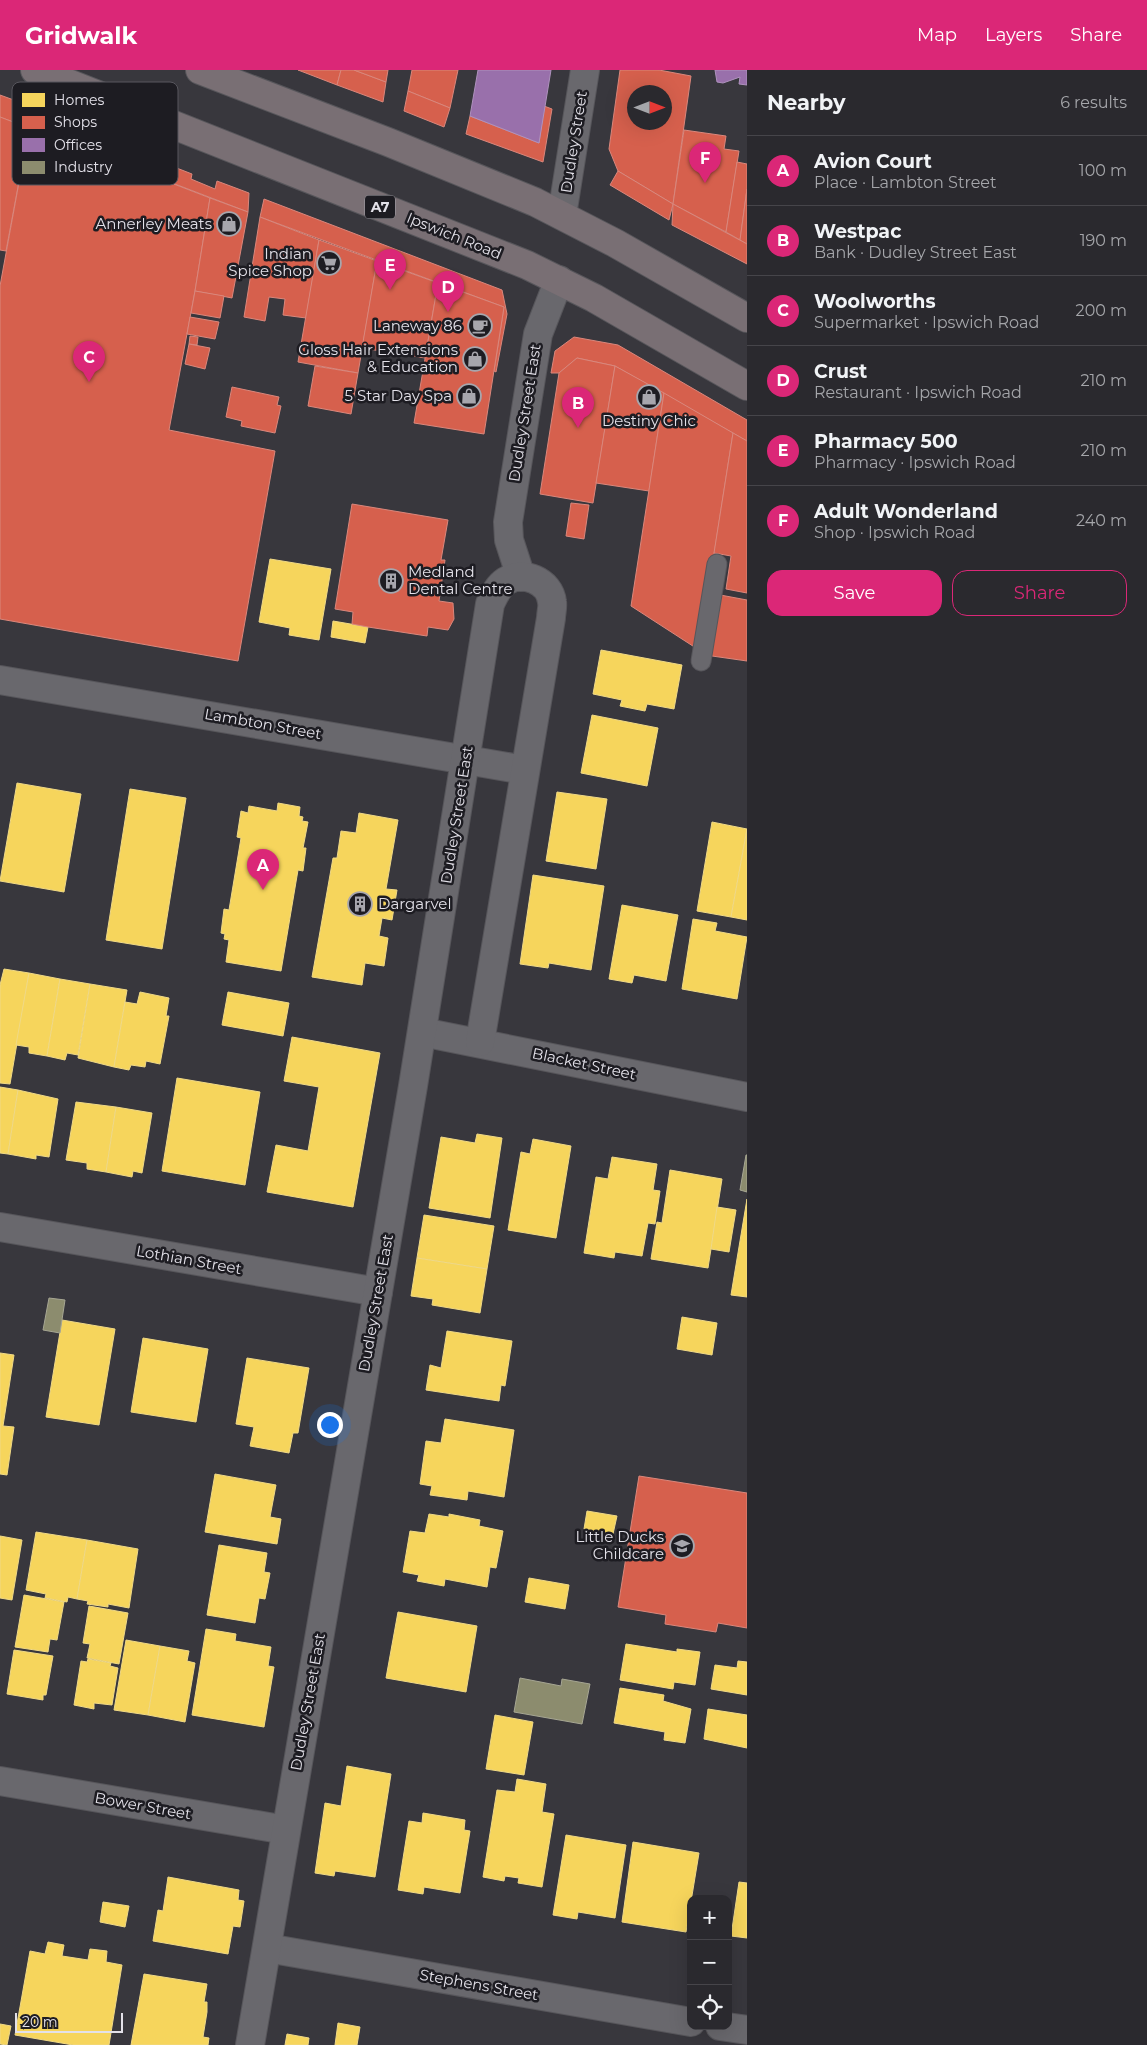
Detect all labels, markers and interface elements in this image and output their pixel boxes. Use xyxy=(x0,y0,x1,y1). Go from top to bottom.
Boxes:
text: Gridwalk xyxy=(25,21,137,50)
text: Map xyxy=(917,24,957,46)
text: Layers xyxy=(985,24,1042,46)
text: Share xyxy=(1070,24,1122,46)
legend xyxy=(12,82,178,185)
north arrow xyxy=(627,85,672,130)
street label: Dudley Street xyxy=(556,90,591,194)
text: Nearby xyxy=(767,90,846,115)
text: Homes xyxy=(54,91,104,109)
text: 6 results xyxy=(1060,93,1127,112)
text: Shops xyxy=(54,113,97,131)
text: Offices xyxy=(54,136,102,154)
pin: F xyxy=(689,142,721,183)
text: Avion Court xyxy=(814,150,932,173)
text: Industry xyxy=(54,158,113,176)
text: A xyxy=(777,161,789,180)
text: 100 m xyxy=(1079,161,1127,180)
text: Place · Lambton Street xyxy=(814,173,996,192)
road number: A7 xyxy=(365,195,395,218)
street label: Ipswich Road xyxy=(404,208,504,263)
shop icon: Annerley Meats xyxy=(216,211,242,237)
place label: Annerley Meats xyxy=(96,214,212,233)
text: Westpac xyxy=(814,220,901,243)
text: B xyxy=(777,231,789,250)
text: 190 m xyxy=(1080,231,1127,250)
text: Bank · Dudley Street East xyxy=(814,243,1017,262)
place label: Indian Spice Shop xyxy=(228,244,312,280)
pin: E xyxy=(374,249,406,290)
supermarket icon: Indian Spice Shop xyxy=(316,250,342,276)
pin: D xyxy=(432,271,464,312)
text: Woolworths xyxy=(814,290,936,313)
text: C xyxy=(777,301,789,320)
text: 200 m xyxy=(1076,301,1127,320)
cafe icon: Laneway 86 xyxy=(467,313,493,339)
text: Supermarket · Ipswich Road xyxy=(814,313,1039,332)
place label: Laneway 86 xyxy=(373,316,462,335)
place label: Gloss Hair Extensions & Education xyxy=(298,340,458,376)
pin: C xyxy=(73,341,105,382)
street label: Dudley Street East xyxy=(504,343,545,483)
shop icon: Gloss Hair Extensions & Education xyxy=(462,346,488,372)
text: Crust xyxy=(814,360,867,383)
text: D xyxy=(776,371,790,390)
text: 210 m xyxy=(1080,371,1127,390)
shop icon: 5 Star Day Spa xyxy=(456,383,482,409)
text: Restaurant · Ipswich Road xyxy=(814,383,1022,402)
shop icon: Destiny Chic xyxy=(636,384,662,410)
place label: 5 Star Day Spa xyxy=(345,386,452,405)
pin: B xyxy=(562,387,594,428)
place label: Destiny Chic xyxy=(602,411,696,430)
text: Pharmacy 500 xyxy=(814,430,958,453)
text: E xyxy=(778,441,788,460)
text: 210 m xyxy=(1080,441,1127,460)
text: Pharmacy · Ipswich Road xyxy=(814,453,1016,472)
text: Adult Wonderland xyxy=(814,500,998,523)
text: F xyxy=(778,511,788,530)
text: 240 m xyxy=(1076,511,1127,530)
text: Shop · Ipswich Road xyxy=(814,523,975,542)
place label: Medland Dental Centre xyxy=(408,562,513,598)
building icon: Medland Dental Centre xyxy=(378,568,404,594)
button: Save xyxy=(767,570,942,616)
button: Share xyxy=(952,570,1127,616)
street label: Lambton Street xyxy=(203,704,323,743)
street label: Dudley Street East xyxy=(436,745,477,885)
pin: A xyxy=(247,849,279,890)
building icon: Dargarvel xyxy=(347,891,373,917)
place label: Dargarvel xyxy=(378,894,451,913)
street label: Blacket Street xyxy=(530,1043,638,1084)
street label: Dudley Street East xyxy=(354,1233,397,1373)
street label: Lothian Street xyxy=(135,1241,243,1278)
your location xyxy=(317,1412,343,1438)
place label: Little Ducks Childcare xyxy=(575,1527,664,1563)
school or university icon: Little Ducks Childcare xyxy=(669,1533,695,1559)
street label: Dudley Street East xyxy=(286,1632,329,1772)
street label: Bower Street xyxy=(93,1788,193,1823)
map controls xyxy=(687,1895,732,2030)
button: + xyxy=(687,1895,732,1940)
button: − xyxy=(687,1940,732,1985)
street label: Stephens Street xyxy=(418,1965,540,2004)
button: locate xyxy=(687,1985,732,2030)
scale bar xyxy=(15,2010,122,2033)
text: 20 m xyxy=(22,2013,58,2031)

